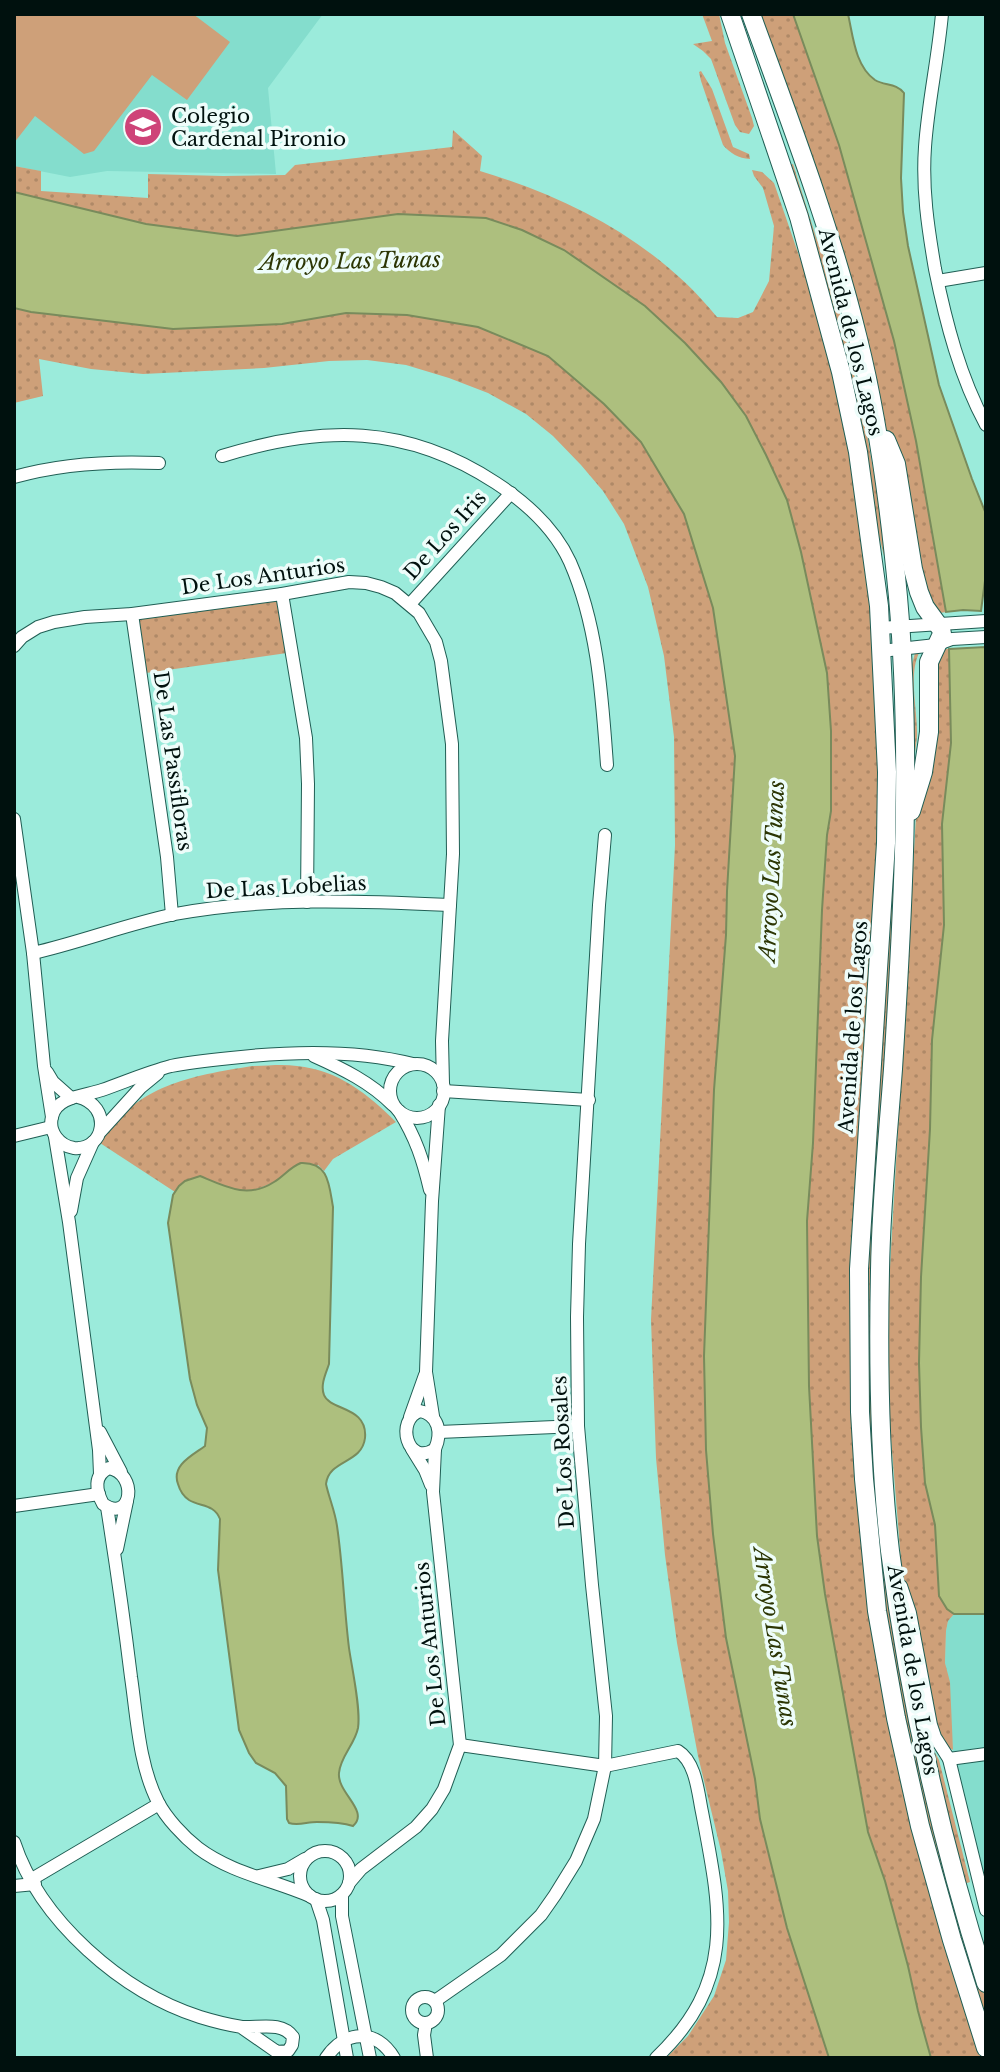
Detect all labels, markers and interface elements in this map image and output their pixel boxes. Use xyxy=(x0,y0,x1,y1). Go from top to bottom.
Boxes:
place label: Colegio Cardenal Pironio xyxy=(171,104,346,151)
school or university icon: Colegio Cardenal Pironio xyxy=(122,106,164,148)
street label: Avenida de los Lagos xyxy=(813,225,888,438)
water label: Arroyo Las Tunas xyxy=(256,246,441,276)
street label: De Los Iris xyxy=(399,486,491,584)
street label: De Los Anturios xyxy=(180,553,346,599)
street label: De Las Passifloras xyxy=(149,670,197,852)
water label: Arroyo Las Tunas xyxy=(754,780,790,965)
street label: De Las Lobelias xyxy=(205,871,367,903)
street label: Avenida de los Lagos xyxy=(834,920,872,1135)
street label: De Los Rosales xyxy=(547,1375,579,1529)
water label: Arroyo Las Tunas xyxy=(747,1542,803,1729)
street label: De Los Anturios xyxy=(409,1561,451,1727)
street label: Avenida de los Lagos xyxy=(883,1562,943,1777)

